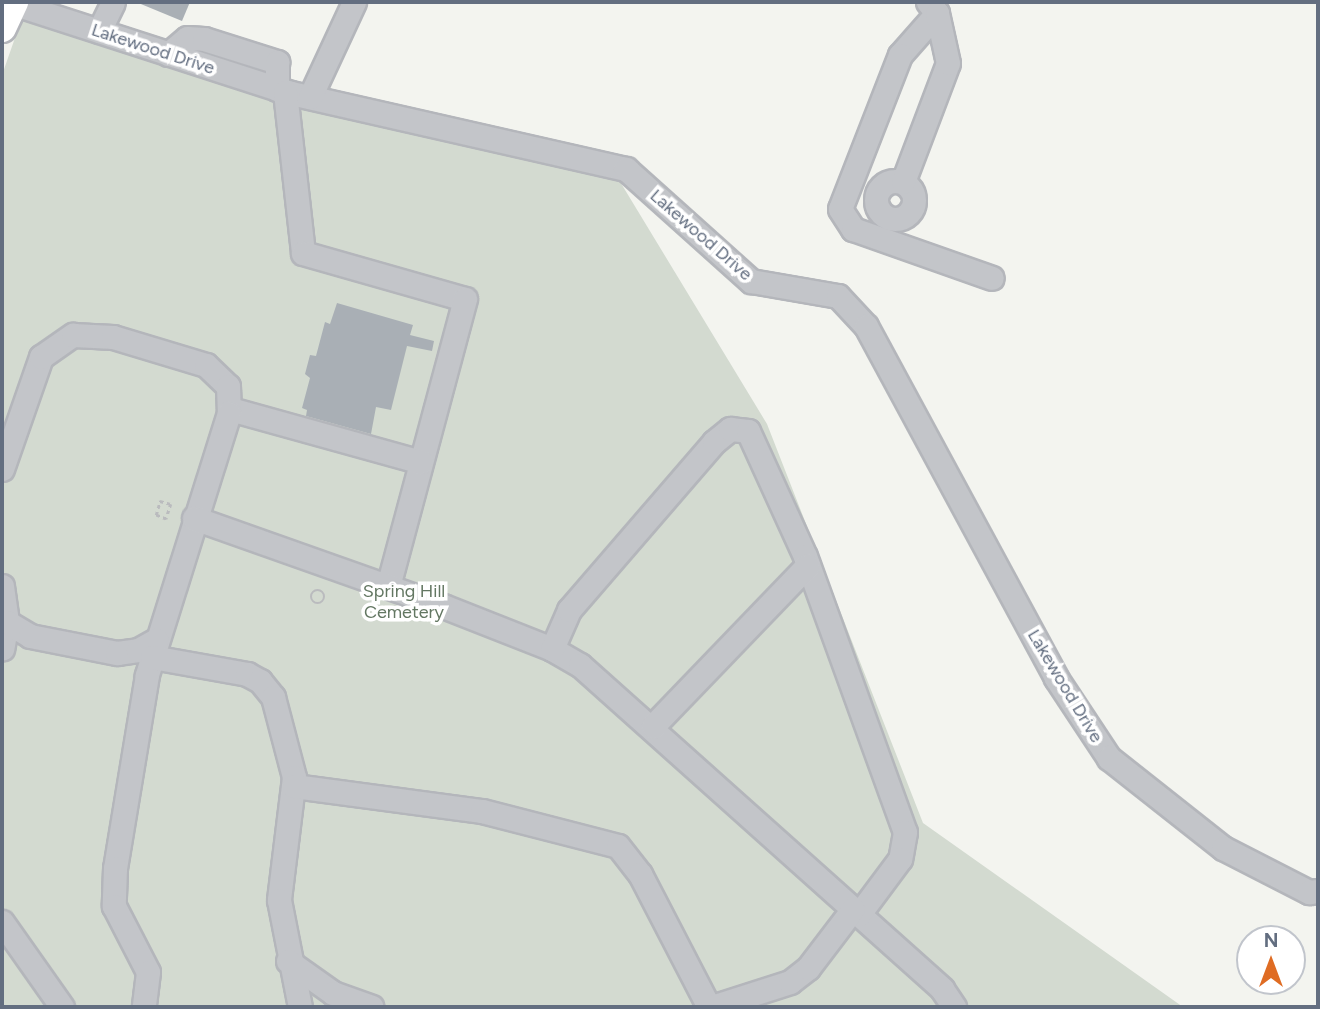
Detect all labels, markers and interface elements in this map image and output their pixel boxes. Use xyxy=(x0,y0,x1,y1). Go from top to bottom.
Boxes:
street label: Lakewood Drive xyxy=(89,19,217,79)
street label: Lakewood Drive xyxy=(646,185,756,285)
park label: Spring Hill Cemetery xyxy=(363,581,445,624)
street label: Lakewood Drive xyxy=(1023,626,1107,746)
north arrow xyxy=(1236,925,1306,995)
text: N xyxy=(1264,929,1278,952)

